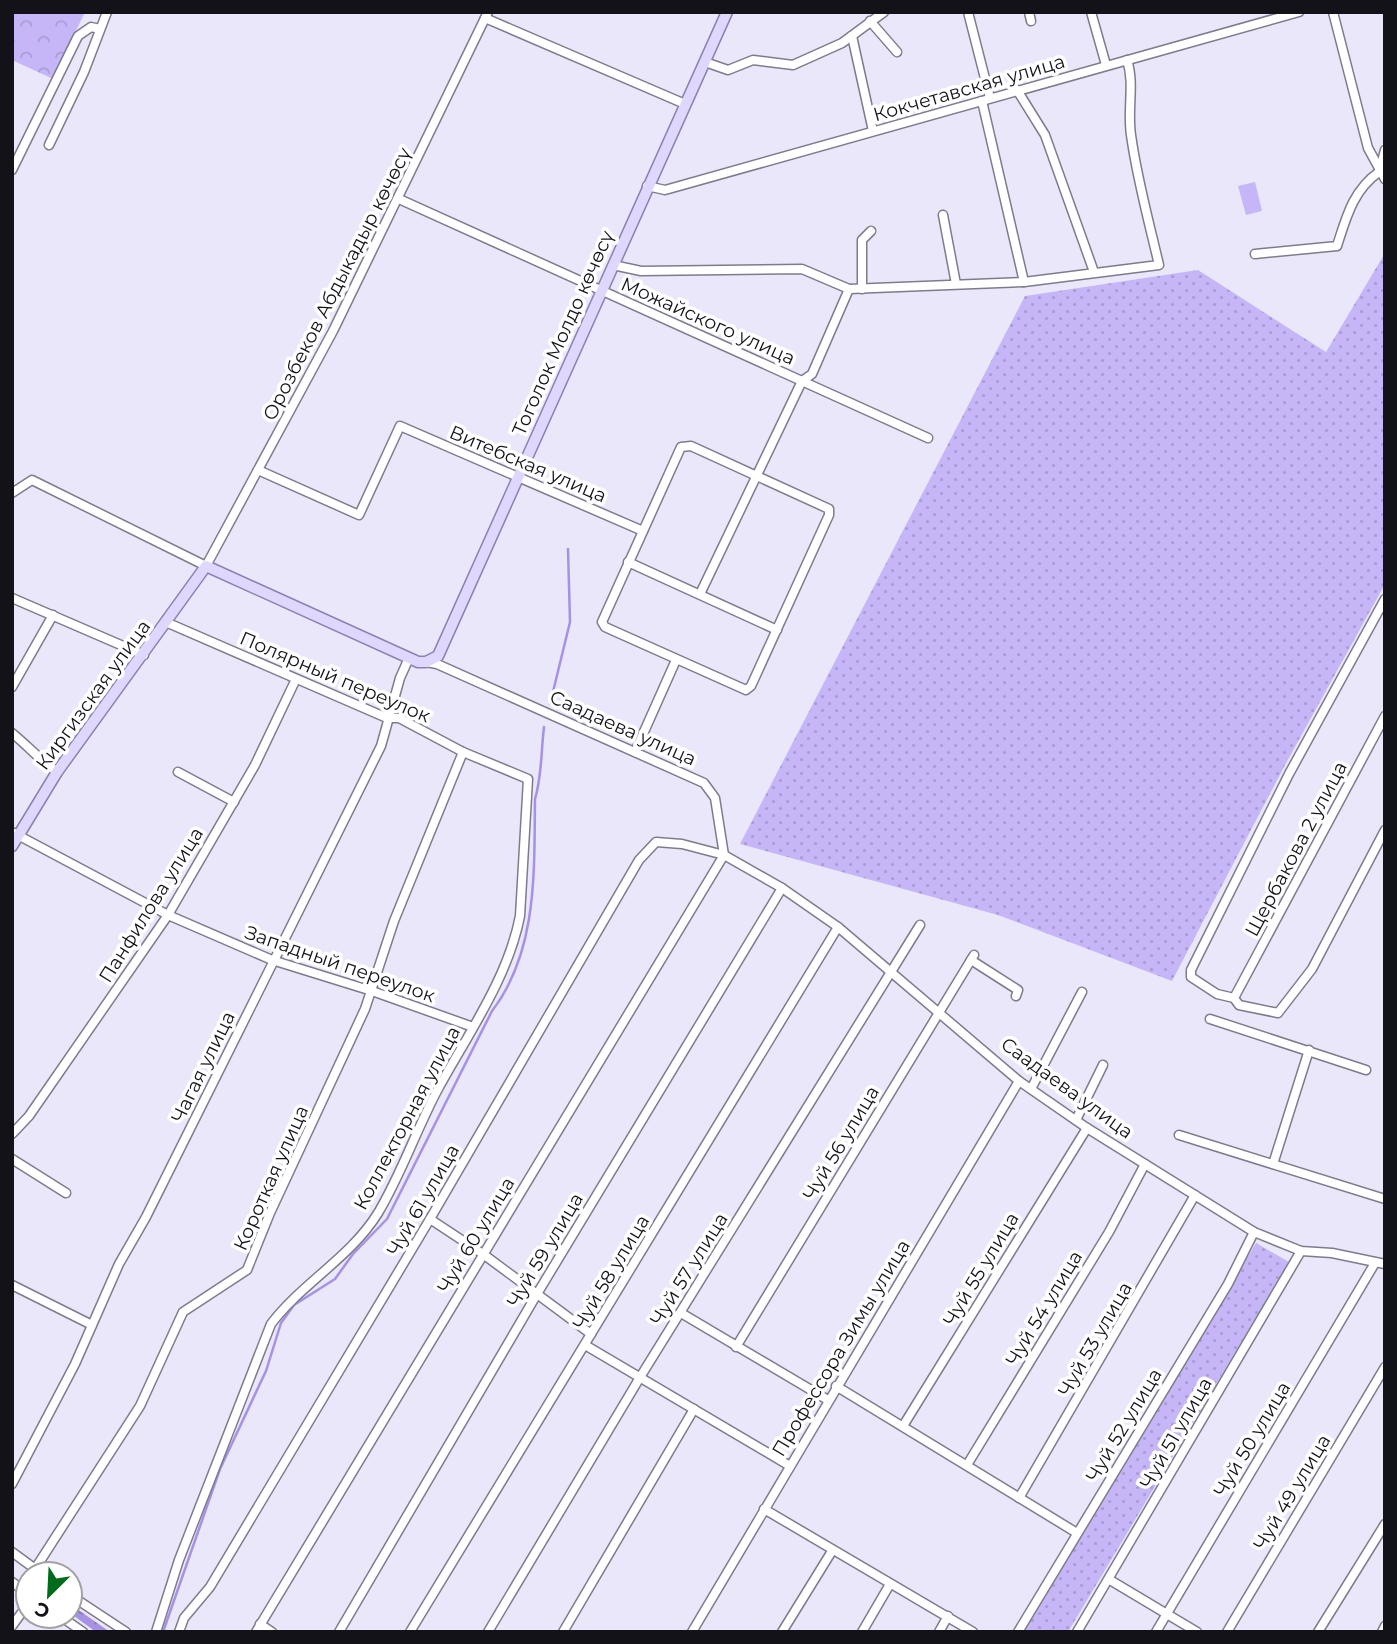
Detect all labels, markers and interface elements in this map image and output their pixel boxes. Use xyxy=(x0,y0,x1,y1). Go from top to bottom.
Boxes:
street label: Кокчетавская улица xyxy=(870,50,1068,126)
street label: Орозбеков Абдыкадыр көчөсү xyxy=(258,143,416,424)
street label: Тоголок Молдо көчөсү xyxy=(507,227,619,439)
street label: Можайского улица xyxy=(617,272,799,370)
street label: Витебская улица xyxy=(446,420,610,508)
street label: Киргизская улица xyxy=(31,615,155,775)
street label: Полярный переулок xyxy=(236,626,434,728)
street label: Саадаева улица xyxy=(546,685,700,771)
street label: Щербакова 2 улица xyxy=(1240,758,1352,940)
street label: Панфилова улица xyxy=(94,823,208,987)
street label: Западный переулок xyxy=(242,921,438,1007)
street label: Чагая улица xyxy=(166,1008,240,1126)
street label: Коллекторная улица xyxy=(349,1022,465,1214)
street label: Саадаева улица xyxy=(996,1032,1138,1144)
street label: Чуй 56 улица xyxy=(798,1082,884,1204)
street label: Короткая улица xyxy=(229,1102,313,1254)
street label: Чуй 61 улица xyxy=(382,1140,464,1260)
street label: Чуй 60 улица xyxy=(432,1173,520,1297)
street label: Чуй 59 улица xyxy=(502,1189,588,1311)
street label: Чуй 55 улица xyxy=(938,1208,1024,1330)
street label: Чуй 57 улица xyxy=(645,1209,733,1329)
street label: Чуй 58 улица xyxy=(568,1211,654,1333)
street label: Профессора Зимы улица xyxy=(767,1235,915,1461)
street label: Чуй 54 улица xyxy=(1001,1246,1087,1370)
street label: Чуй 53 улица xyxy=(1053,1278,1137,1400)
street label: Чуй 52 улица xyxy=(1081,1364,1167,1486)
street label: Чуй 51 улица xyxy=(1135,1373,1217,1493)
street label: Чуй 50 улица xyxy=(1209,1377,1295,1501)
street label: Чуй 49 улица xyxy=(1249,1430,1335,1554)
north arrow xyxy=(14,1560,84,1630)
text: С xyxy=(31,1597,53,1623)

